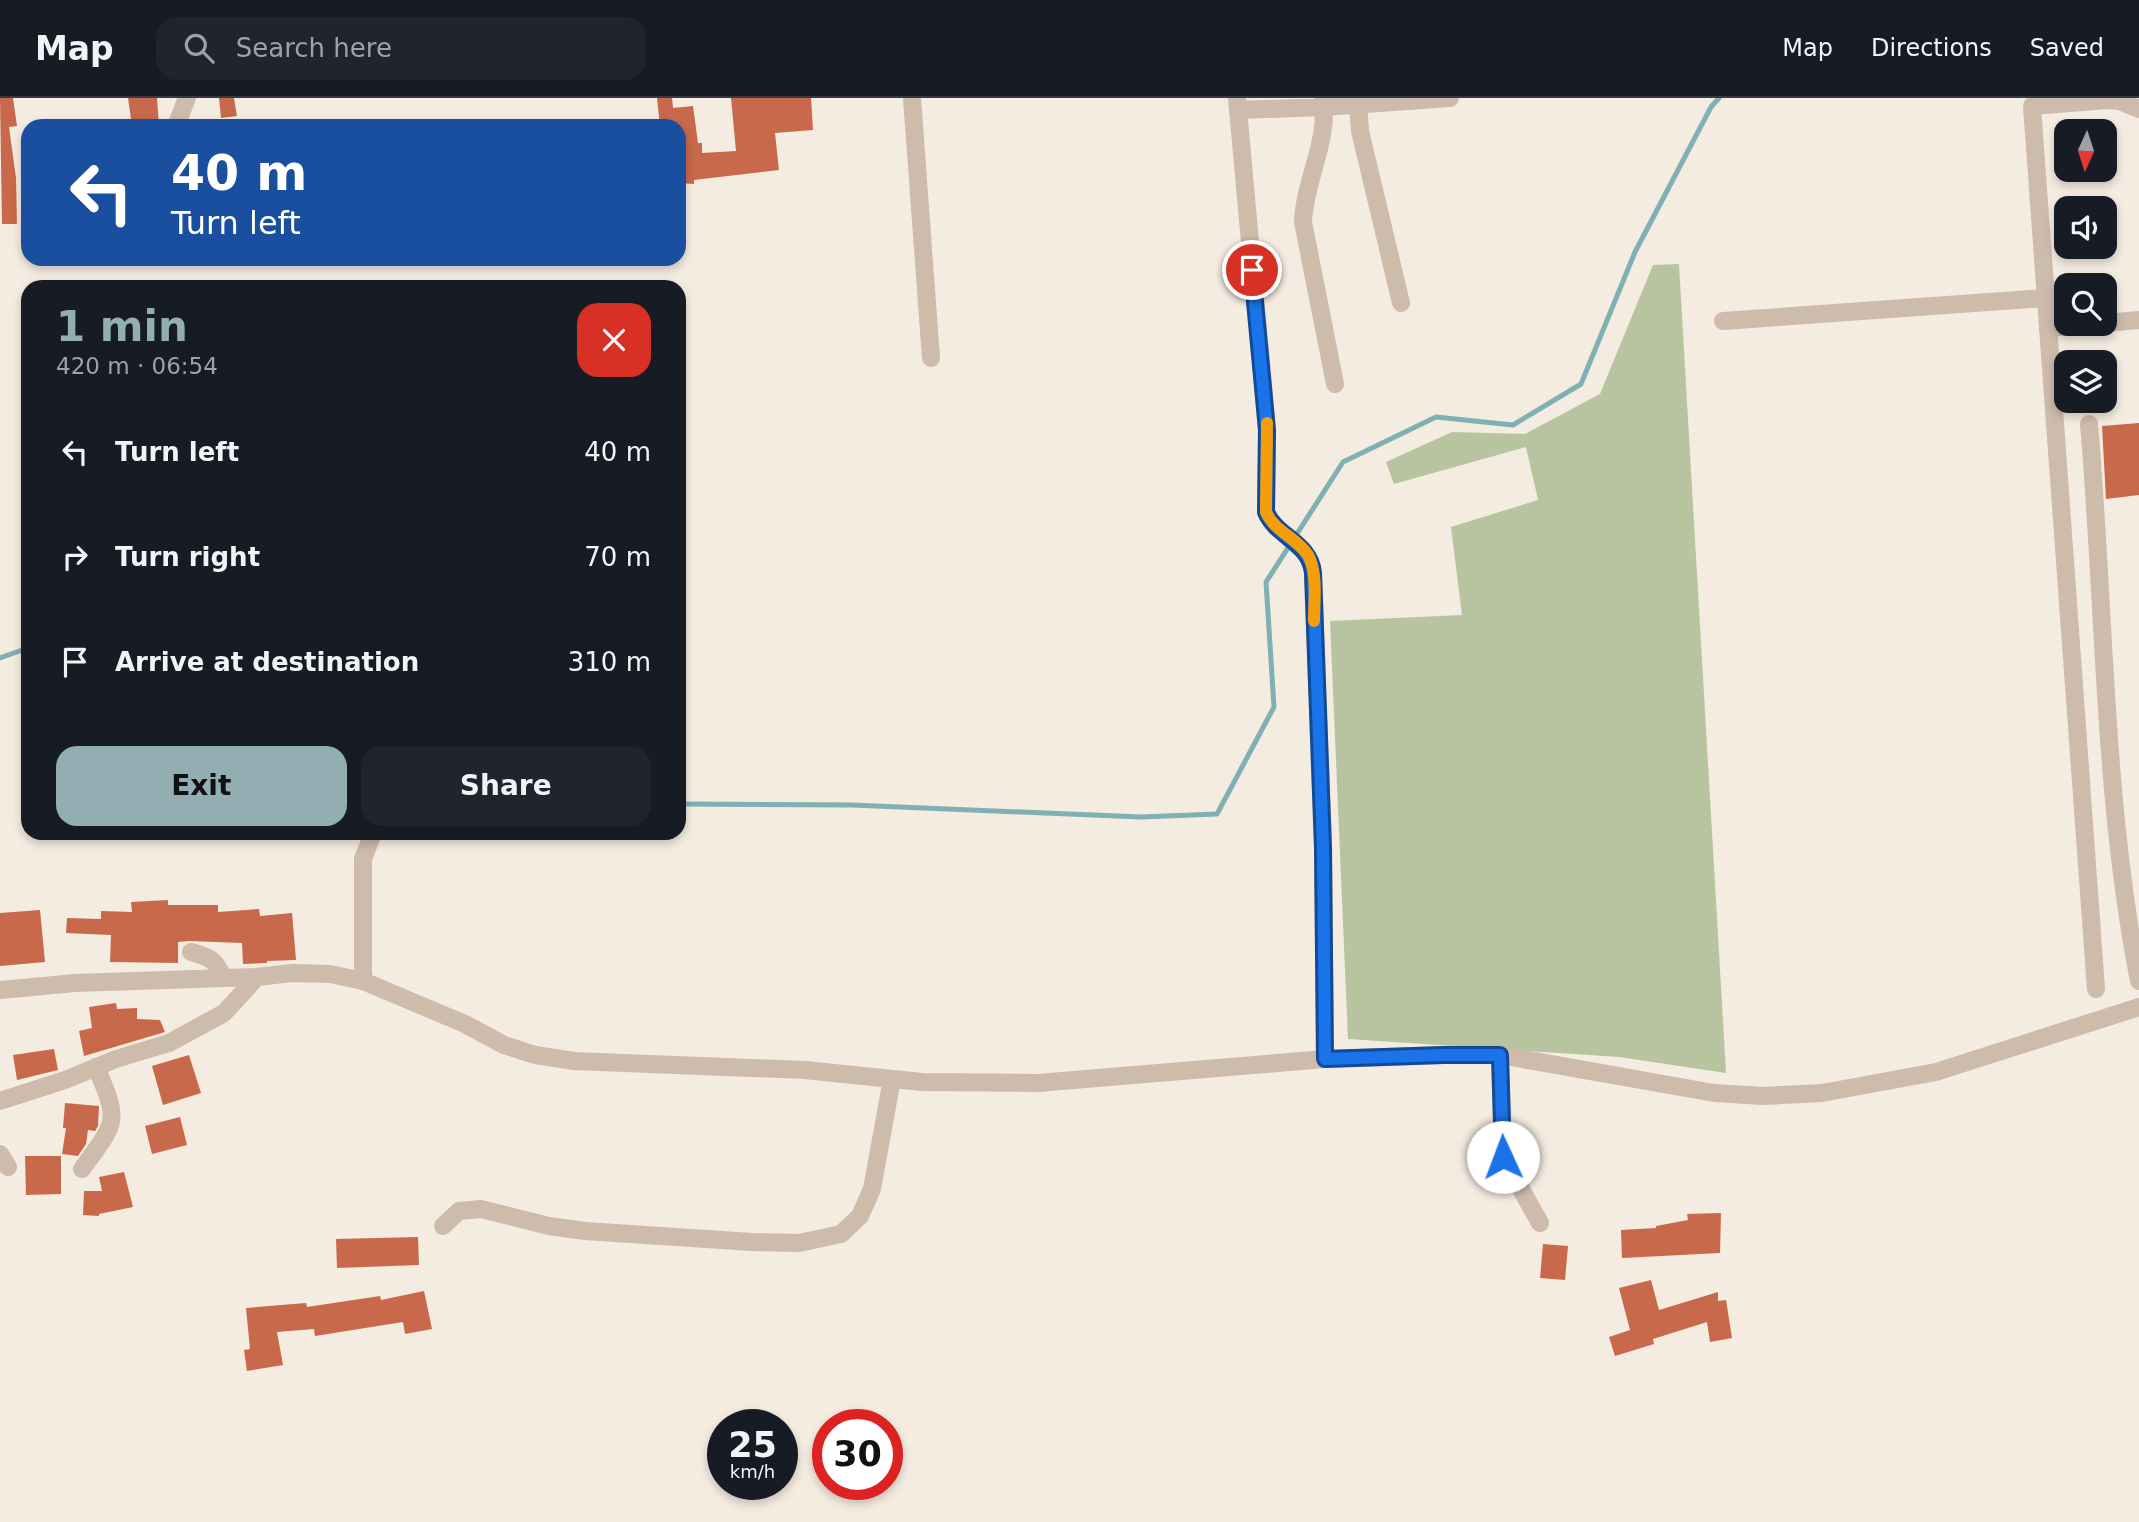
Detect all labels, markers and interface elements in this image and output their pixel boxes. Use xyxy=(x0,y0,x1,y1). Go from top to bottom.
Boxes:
search box xyxy=(156,17,646,80)
text: Map xyxy=(35,29,114,68)
icon: search xyxy=(180,29,218,67)
text: Search here xyxy=(236,33,392,63)
text: Map xyxy=(1782,34,1833,62)
text: Directions xyxy=(1871,34,1992,62)
text: Saved xyxy=(2030,34,2104,62)
north arrow xyxy=(2054,119,2118,182)
map controls xyxy=(2054,119,2117,413)
text: 40 m xyxy=(171,145,307,202)
icon: left xyxy=(56,147,147,238)
button: sound xyxy=(2054,196,2117,259)
text: Turn left xyxy=(171,204,301,242)
pin xyxy=(1222,240,1282,300)
icon: arrive xyxy=(1233,251,1271,289)
button: search xyxy=(2054,273,2117,336)
text: 1 min xyxy=(56,302,188,351)
button: close xyxy=(577,303,651,377)
button: layers xyxy=(2054,350,2117,413)
text: 420 m · 06:54 xyxy=(56,353,218,379)
icon: left xyxy=(56,433,94,471)
text: Turn left xyxy=(115,437,239,467)
text: 40 m xyxy=(584,437,651,467)
icon: right xyxy=(56,538,94,576)
text: Turn right xyxy=(115,542,260,572)
text: 70 m xyxy=(584,542,651,572)
icon: arrive xyxy=(56,643,94,681)
text: Arrive at destination xyxy=(115,647,419,677)
text: 310 m xyxy=(568,647,651,677)
button: Exit xyxy=(56,746,347,826)
button: Share xyxy=(361,746,651,826)
position arrow xyxy=(1466,1120,1540,1194)
speed limit sign: 30 xyxy=(812,1409,903,1500)
text: 25 xyxy=(728,1425,777,1465)
text: km/h xyxy=(730,1461,775,1482)

